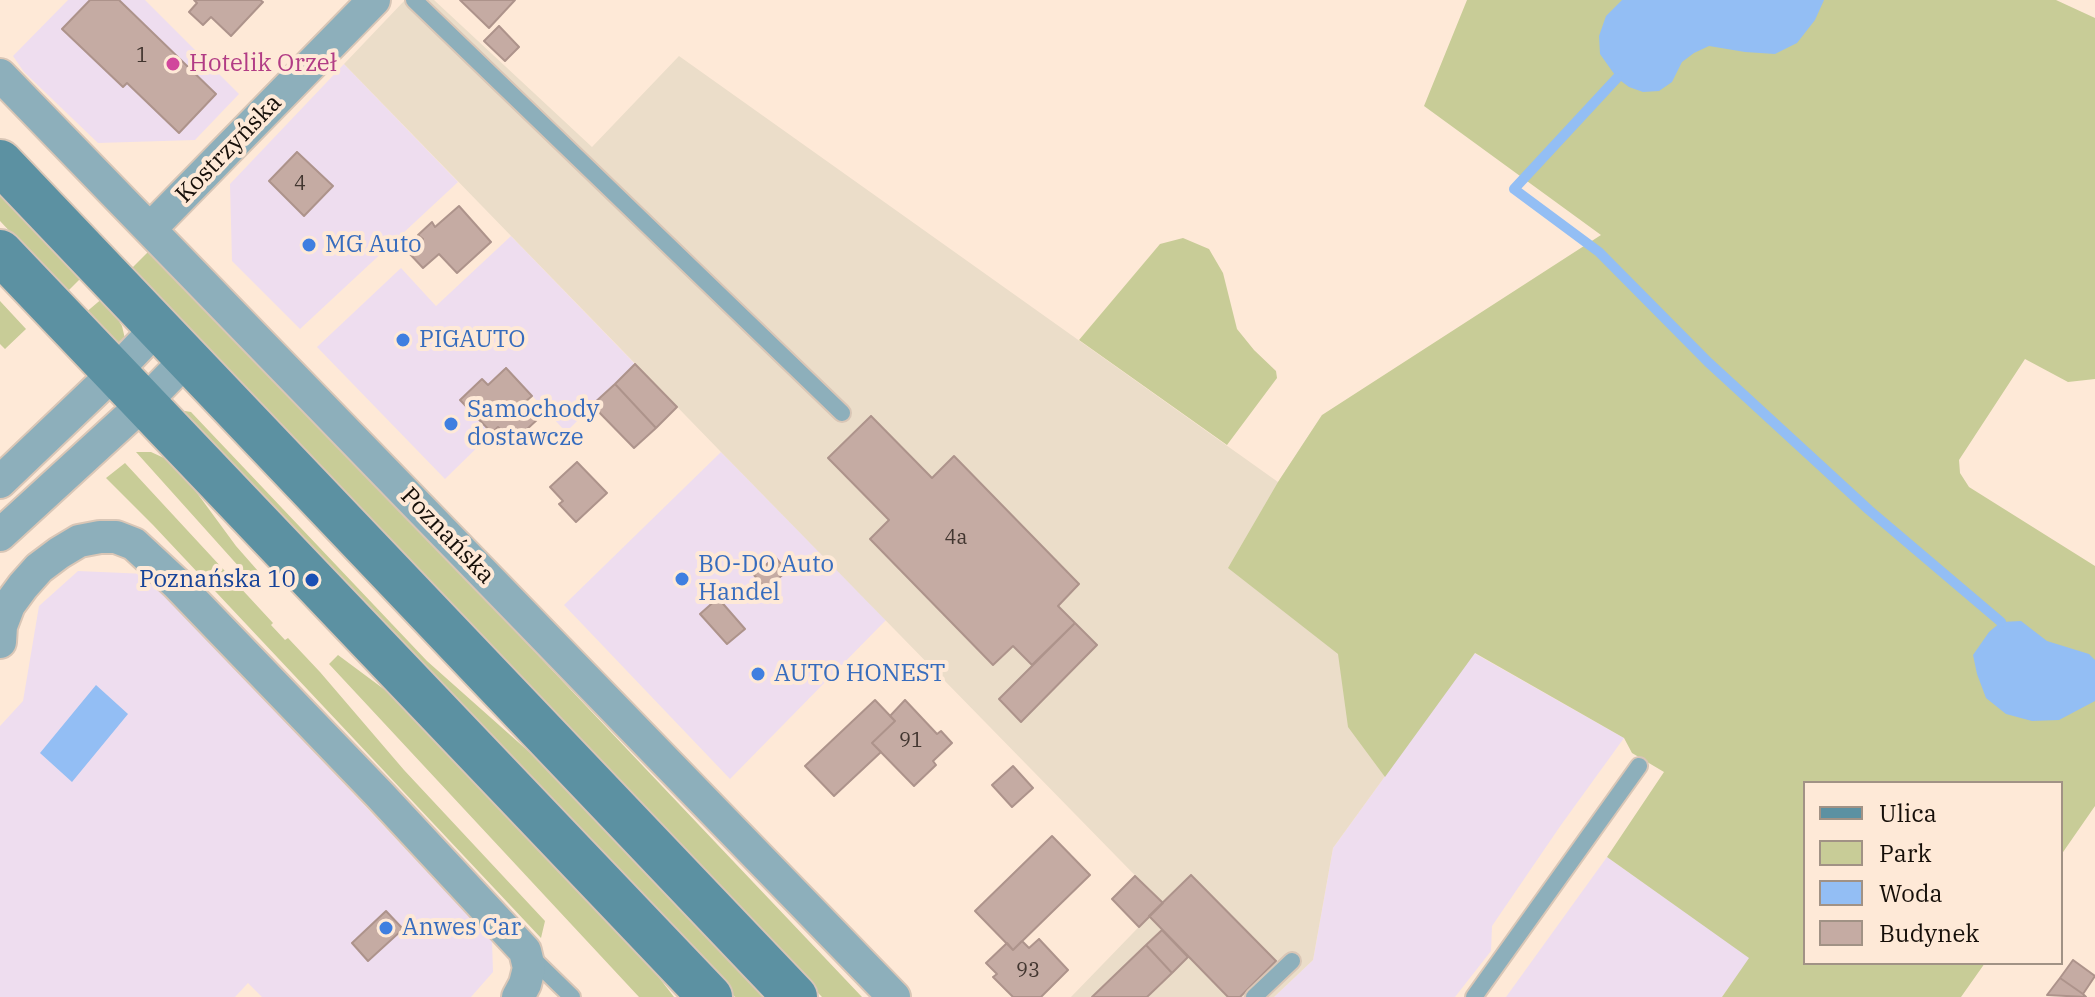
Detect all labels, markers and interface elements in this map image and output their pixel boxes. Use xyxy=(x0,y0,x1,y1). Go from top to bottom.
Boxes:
house number: 1 xyxy=(136,44,148,68)
place label: Hotelik Orzeł xyxy=(189,50,337,78)
marker: Hotelik Orzeł xyxy=(164,55,182,73)
street label: Kostrzyńska xyxy=(170,89,288,209)
house number: 4 xyxy=(294,172,306,196)
place label: MG Auto xyxy=(325,231,422,259)
marker: MG Auto xyxy=(300,236,318,254)
place label: PIGAUTO xyxy=(419,326,526,354)
marker: PIGAUTO xyxy=(394,331,412,349)
place label: Samochody dostawcze xyxy=(467,396,599,452)
marker: Samochody dostawcze xyxy=(442,415,460,433)
street label: Poznańska xyxy=(394,482,500,590)
house number: 4a xyxy=(945,526,967,550)
place label: BO-DO Auto Handel xyxy=(698,551,834,607)
place label: Poznańska 10 xyxy=(139,566,296,594)
marker: BO-DO Auto Handel xyxy=(673,570,691,588)
marker: Poznańska 10 xyxy=(303,571,321,589)
place label: AUTO HONEST xyxy=(774,660,945,688)
marker: AUTO HONEST xyxy=(749,665,767,683)
house number: 91 xyxy=(899,729,923,753)
legend xyxy=(1803,781,2063,965)
text: Ulica xyxy=(1879,797,1937,829)
text: Park xyxy=(1879,837,1931,869)
text: Woda xyxy=(1879,877,1943,909)
place label: Anwes Car xyxy=(402,914,521,942)
text: Budynek xyxy=(1879,917,1979,949)
marker: Anwes Car xyxy=(377,919,395,937)
house number: 93 xyxy=(1016,959,1040,983)

